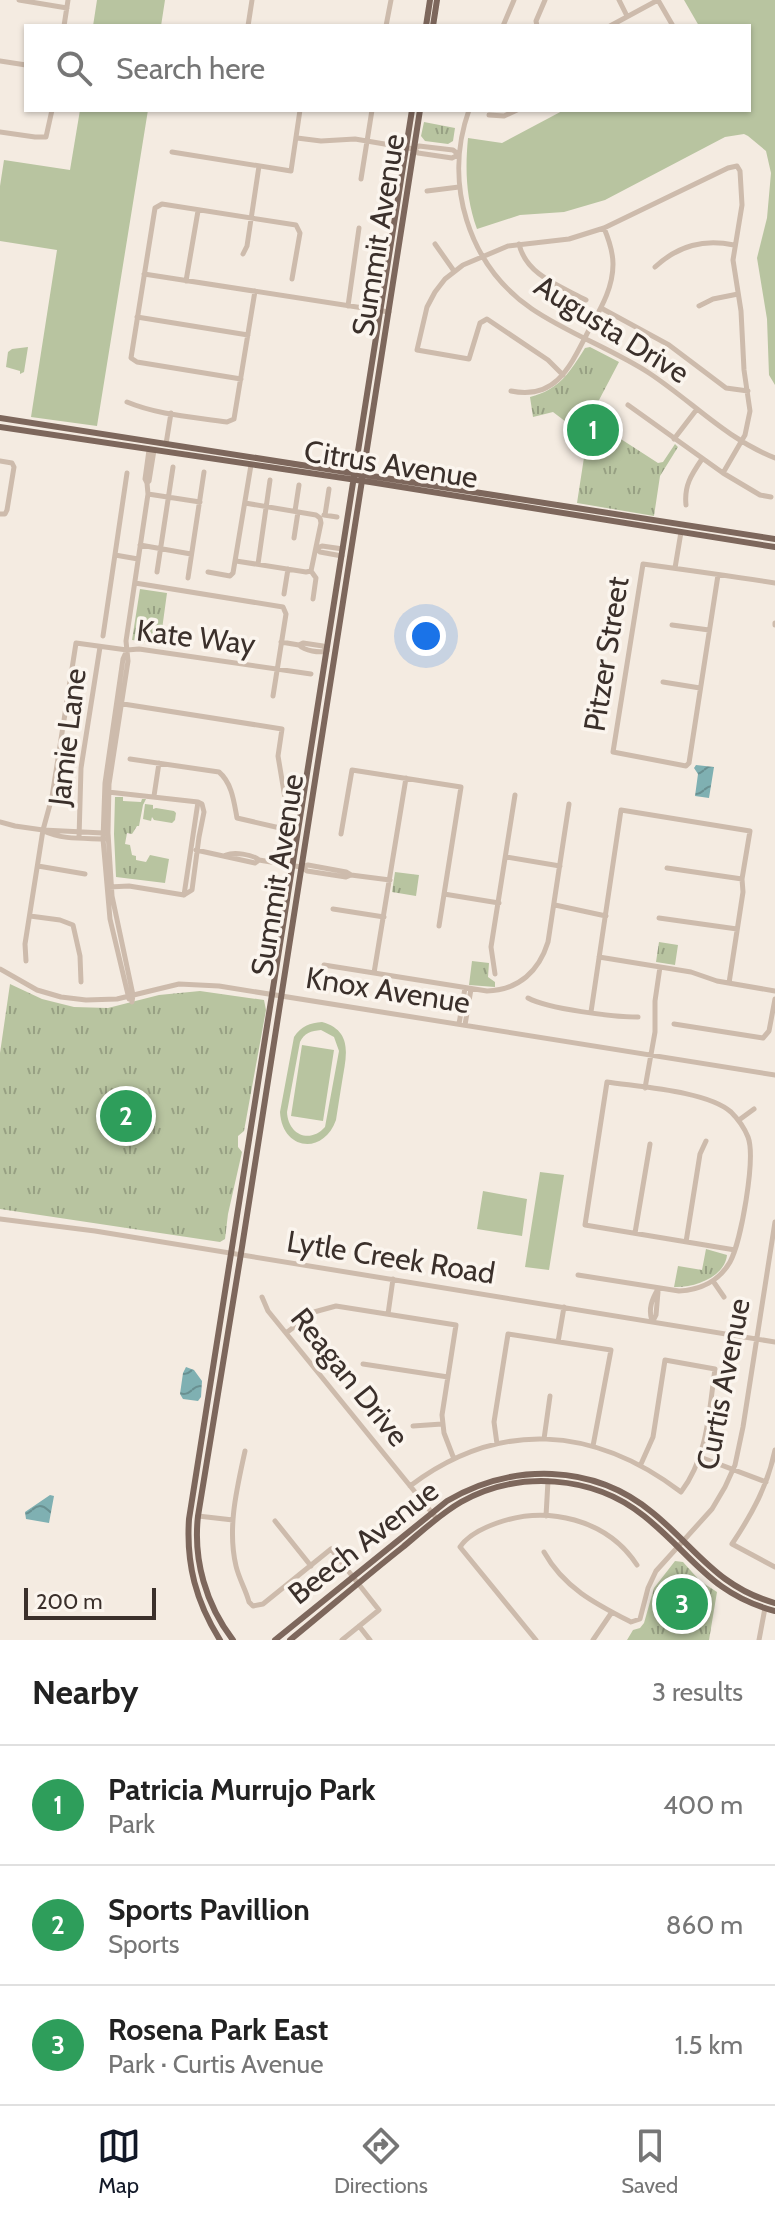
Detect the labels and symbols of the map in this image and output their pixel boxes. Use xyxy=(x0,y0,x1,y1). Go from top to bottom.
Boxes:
street label: Summit Avenue xyxy=(344,131,412,339)
street label: Augusta Drive xyxy=(528,267,696,391)
pin: 1 xyxy=(567,400,619,460)
street label: Citrus Avenue xyxy=(301,432,481,496)
street label: Pitzer Street xyxy=(576,574,636,734)
street label: Kate Way xyxy=(135,611,257,663)
your location xyxy=(406,616,446,656)
street label: Jamie Lane xyxy=(40,666,94,809)
street label: Summit Avenue xyxy=(243,771,311,979)
street label: Knox Avenue xyxy=(303,959,473,1021)
pin: 2 xyxy=(100,1086,152,1146)
street label: Lytle Creek Road xyxy=(284,1222,498,1292)
street label: Curtis Avenue xyxy=(688,1295,758,1473)
street label: Reagan Drive xyxy=(283,1300,417,1454)
street label: Beech Avenue xyxy=(281,1472,445,1612)
pin: 3 xyxy=(656,1574,708,1634)
scale bar xyxy=(24,1584,156,1620)

